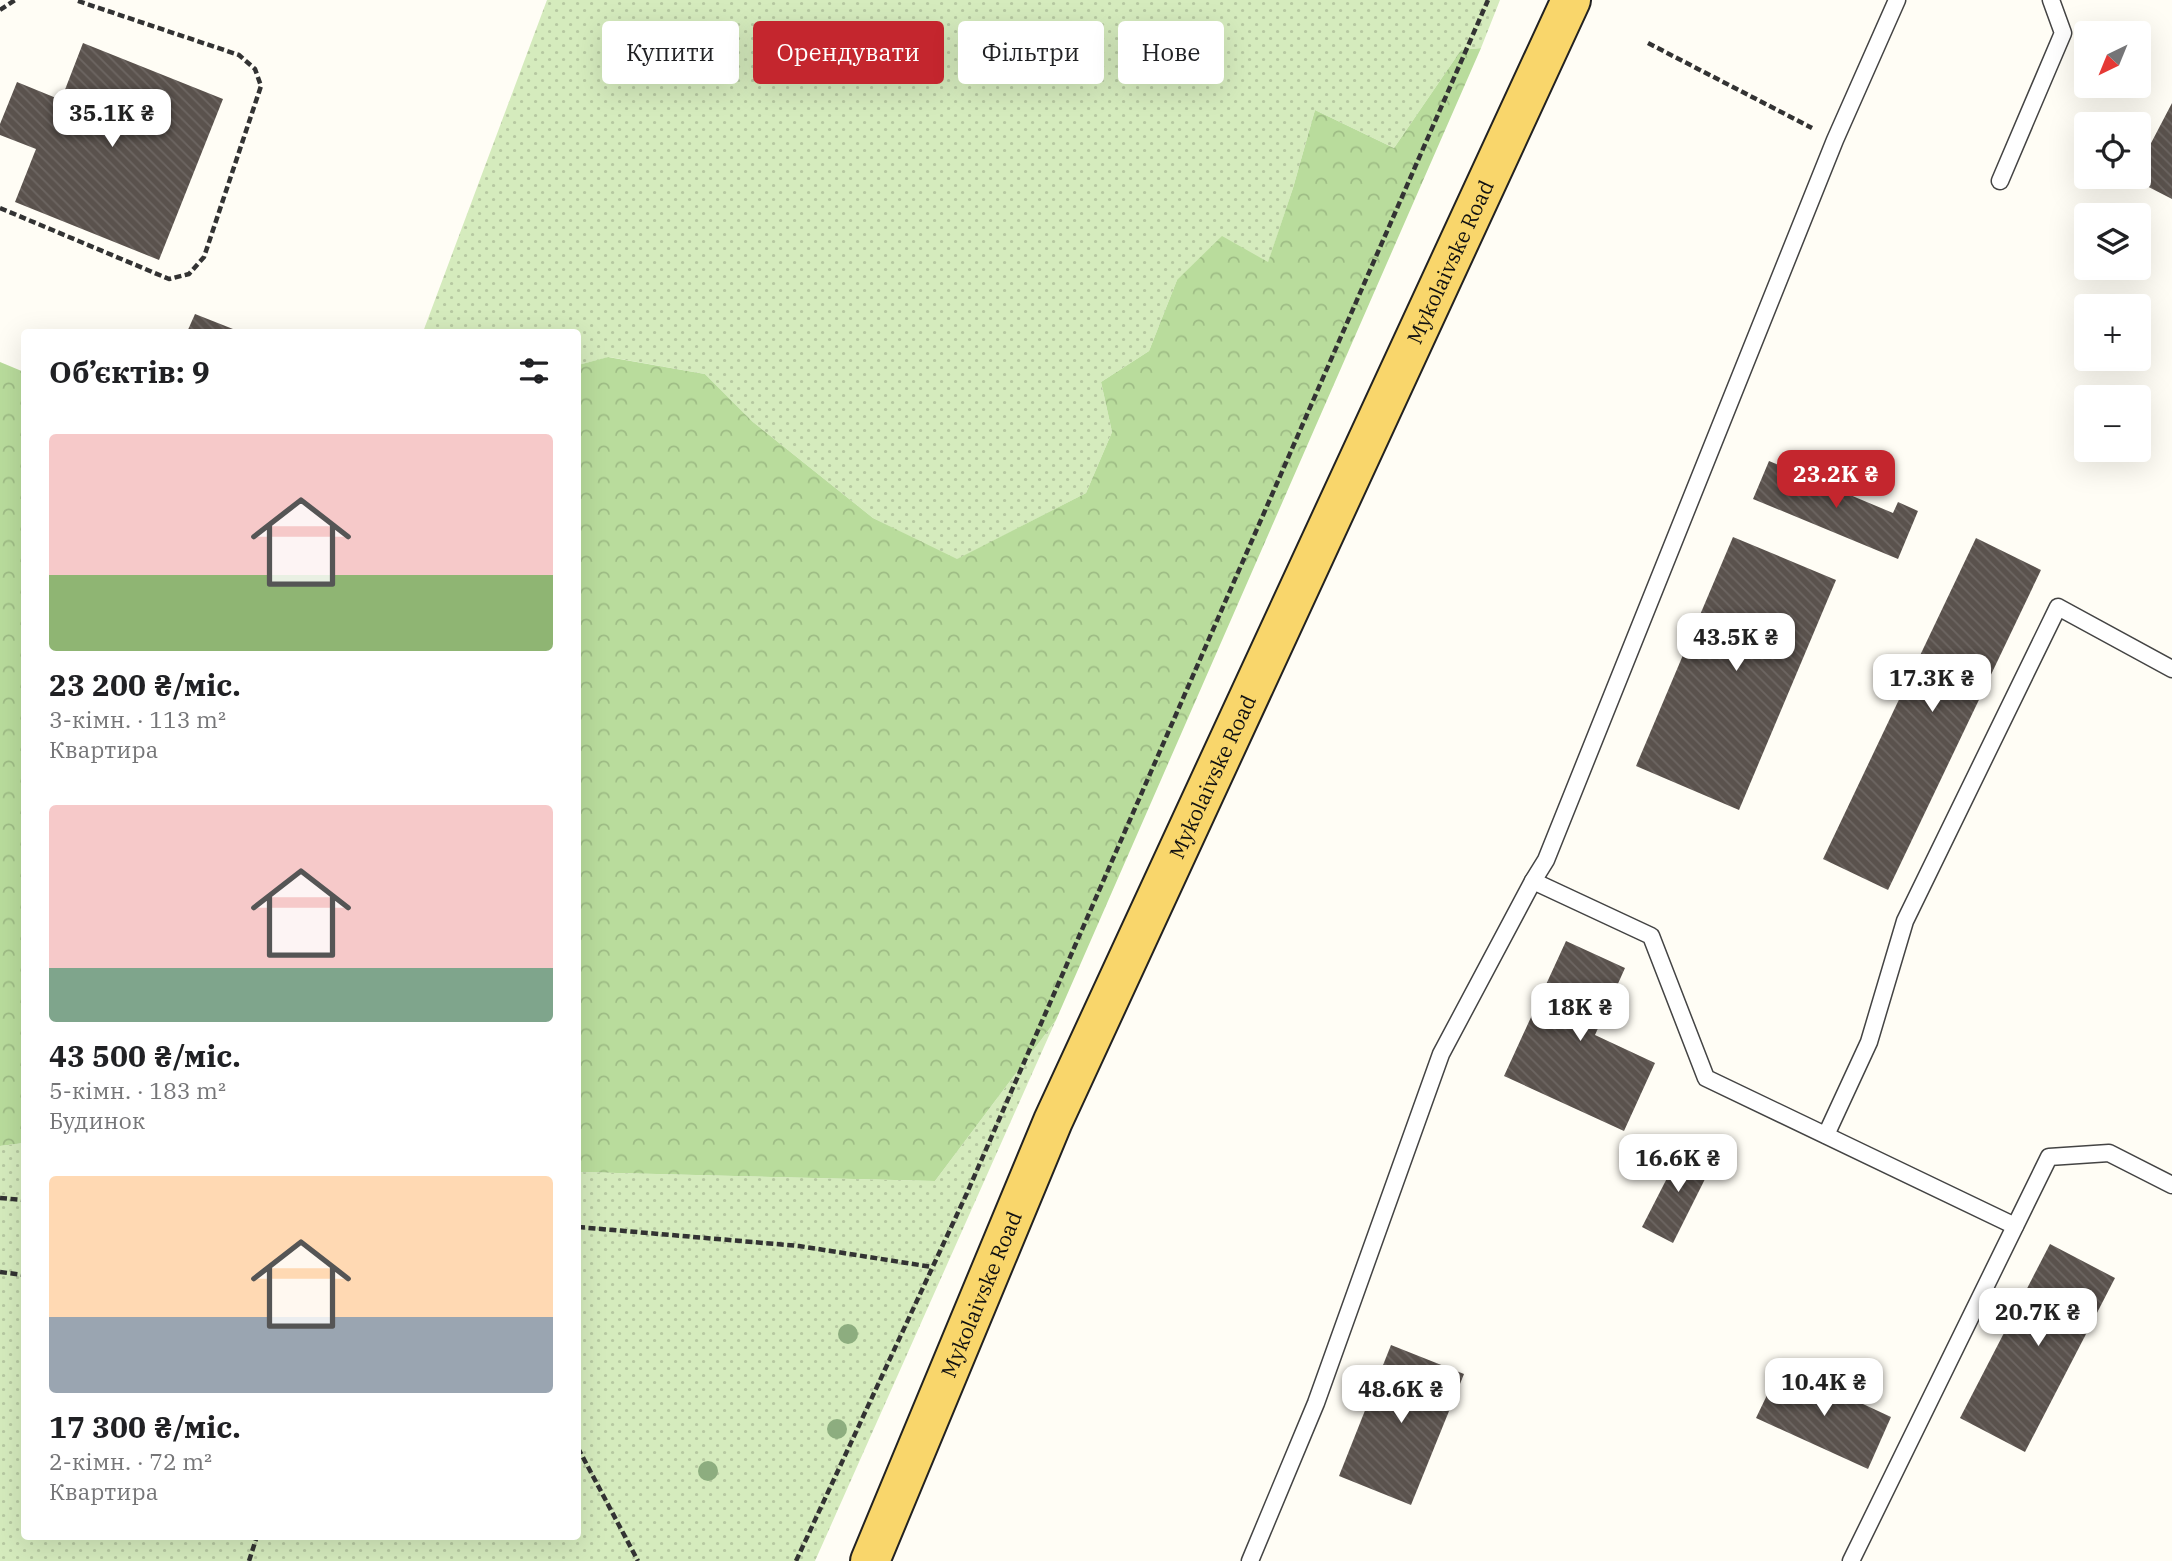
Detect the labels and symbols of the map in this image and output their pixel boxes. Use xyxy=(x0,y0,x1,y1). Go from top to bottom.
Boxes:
north arrow xyxy=(2074,21,2151,98)
pin: 35.1K ₴ xyxy=(47,90,177,149)
street label: Mykolaivske Road xyxy=(1400,175,1500,348)
pin: 23.2K ₴ xyxy=(1771,450,1901,510)
pin: 43.5K ₴ xyxy=(1671,614,1801,673)
pin: 17.3K ₴ xyxy=(1867,654,1997,714)
street label: Mykolaivske Road xyxy=(1162,690,1262,863)
pin: 18K ₴ xyxy=(1531,984,1629,1043)
pin: 16.6K ₴ xyxy=(1613,1134,1743,1194)
street label: Mykolaivske Road xyxy=(934,1207,1028,1381)
pin: 20.7K ₴ xyxy=(1973,1288,2103,1348)
pin: 10.4K ₴ xyxy=(1759,1358,1889,1418)
pin: 48.6K ₴ xyxy=(1336,1366,1466,1425)

